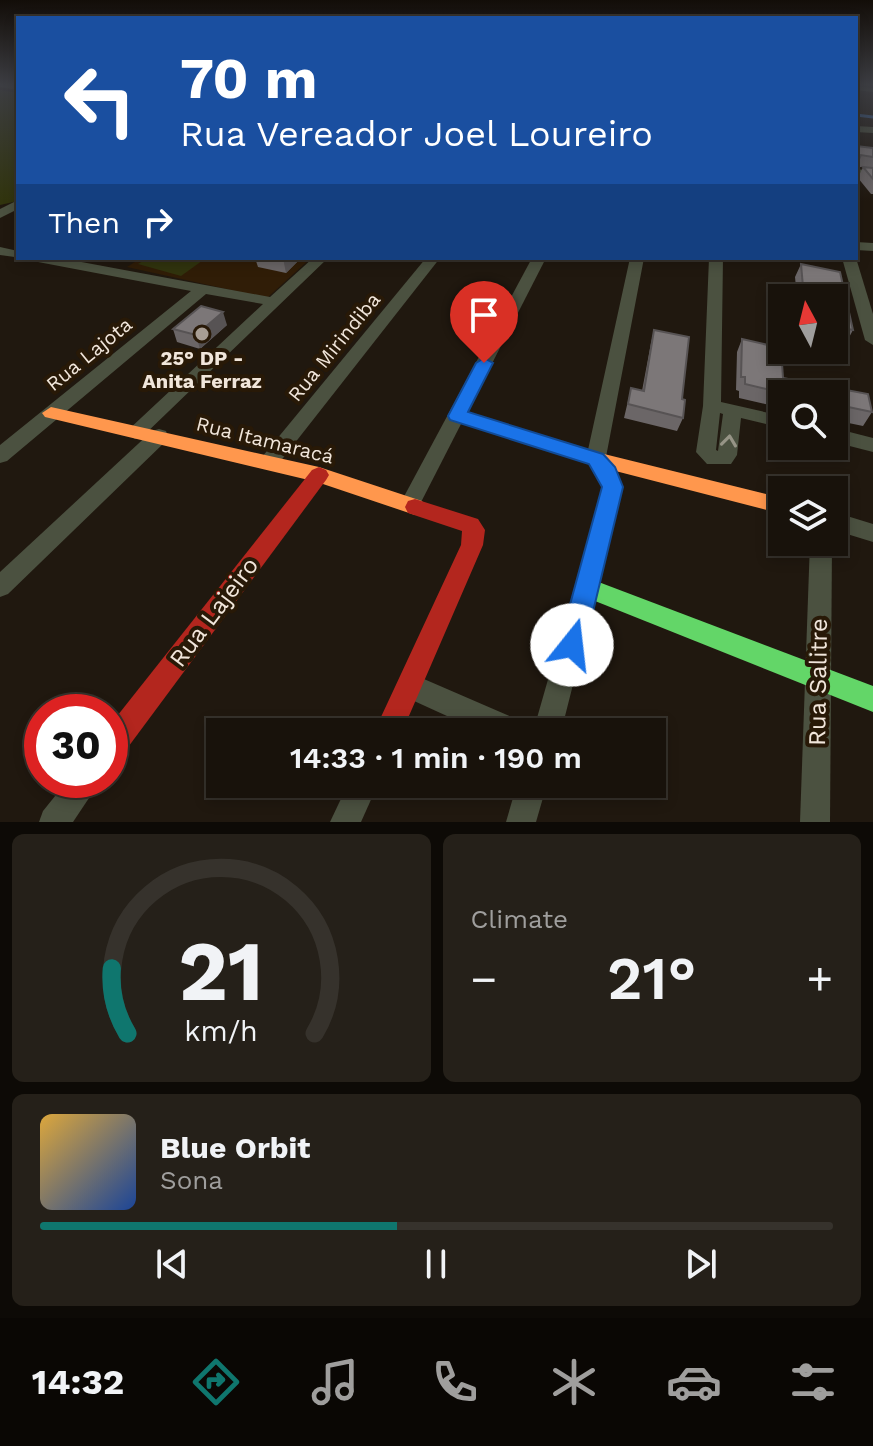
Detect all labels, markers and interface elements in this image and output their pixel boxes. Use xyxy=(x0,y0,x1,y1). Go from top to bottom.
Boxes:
text: 70 m xyxy=(180,46,317,112)
icon: left xyxy=(48,48,152,152)
text: Rua Vereador Joel Loureiro xyxy=(180,113,653,155)
icon: right xyxy=(136,200,180,244)
text: Then xyxy=(48,205,120,240)
pin xyxy=(450,281,518,363)
north arrow xyxy=(768,284,848,364)
map controls xyxy=(768,284,848,556)
street label: Rua Mirindiba xyxy=(283,288,385,406)
icon: arrive xyxy=(462,293,506,337)
street label: Rua Lajota xyxy=(41,312,137,396)
marker: 25° DP - Anita Ferraz xyxy=(193,325,211,343)
place label: 25° DP - Anita Ferraz xyxy=(142,346,262,393)
button: search xyxy=(768,380,848,460)
street label: Rua Itamaracá xyxy=(194,411,336,469)
one-way arrow xyxy=(720,434,737,448)
button: layers xyxy=(768,476,848,556)
street label: Rua Lajeiro xyxy=(164,552,264,672)
position arrow xyxy=(530,603,614,687)
street label: Rua Salitre xyxy=(803,618,833,746)
speed limit sign: 30 xyxy=(24,694,128,798)
text: 14:33 · 1 min · 190 m xyxy=(290,740,582,775)
text: Climate xyxy=(471,904,568,934)
text: 21 xyxy=(179,923,264,1020)
text: 21° xyxy=(607,943,696,1014)
text: − xyxy=(471,953,497,1005)
text: + xyxy=(806,953,833,1005)
text: km/h xyxy=(184,1014,258,1048)
text: Blue Orbit xyxy=(160,1130,310,1165)
text: Sona xyxy=(160,1165,223,1195)
icon: previous xyxy=(150,1242,194,1286)
icon: pause xyxy=(414,1242,458,1286)
icon: next xyxy=(679,1242,723,1286)
icon: directions xyxy=(188,1354,244,1410)
icon: music xyxy=(307,1354,363,1410)
icon: phone xyxy=(427,1354,483,1410)
icon: climate xyxy=(546,1354,602,1410)
icon: car xyxy=(666,1354,722,1410)
icon: filters xyxy=(785,1354,841,1410)
text: 14:32 xyxy=(32,1361,124,1403)

